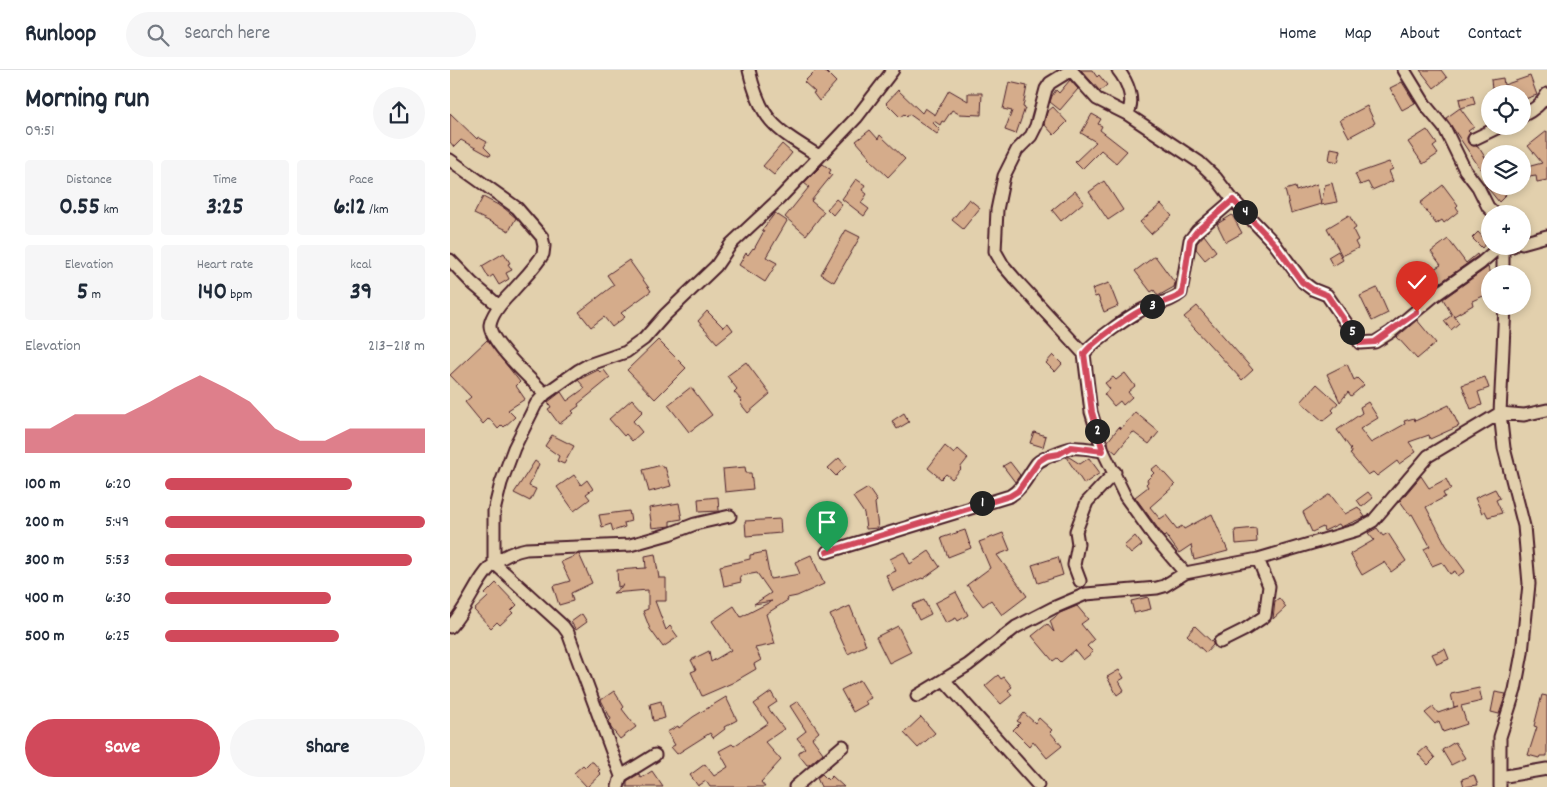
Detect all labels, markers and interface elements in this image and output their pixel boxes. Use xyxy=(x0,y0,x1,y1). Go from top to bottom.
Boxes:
search box xyxy=(126,12,476,57)
text: Runloop xyxy=(25,18,96,52)
icon: search xyxy=(144,21,172,49)
text: Search here xyxy=(184,21,270,48)
text: Home xyxy=(1279,22,1316,47)
text: Map xyxy=(1344,22,1372,47)
text: About xyxy=(1400,22,1440,47)
text: Contact xyxy=(1468,22,1522,47)
text: Morning run xyxy=(25,81,149,121)
map controls xyxy=(1481,85,1531,315)
button: locate xyxy=(1481,85,1531,135)
button: share xyxy=(373,87,425,139)
text: 09:51 xyxy=(25,120,55,143)
button: layers xyxy=(1481,145,1531,195)
text: Distance xyxy=(66,170,112,190)
text: Time xyxy=(213,170,237,190)
text: Pace xyxy=(349,170,373,190)
text: 0.55 xyxy=(59,190,100,226)
text: 3:25 xyxy=(206,190,244,226)
text: 6:12 xyxy=(333,190,366,226)
text: km xyxy=(100,200,119,220)
text: /km xyxy=(366,200,389,220)
pin: 4 xyxy=(1232,200,1258,224)
text: 4 xyxy=(1243,202,1248,222)
button: + xyxy=(1481,205,1531,255)
text: Elevation xyxy=(65,255,113,275)
text: Heart rate xyxy=(197,255,253,275)
text: kcal xyxy=(350,255,372,275)
pin xyxy=(1396,261,1438,312)
button: − xyxy=(1481,265,1531,315)
icon: check xyxy=(1403,268,1431,296)
text: 5 xyxy=(77,275,88,311)
text: 140 xyxy=(198,275,227,311)
text: 39 xyxy=(350,275,372,311)
text: m xyxy=(88,285,101,305)
text: bpm xyxy=(227,285,252,305)
pin: 3 xyxy=(1140,294,1164,318)
text: 3 xyxy=(1149,296,1156,316)
pin: 5 xyxy=(1340,320,1364,344)
text: 5 xyxy=(1349,322,1356,342)
text: Elevation xyxy=(25,335,81,358)
text: 213–218 m xyxy=(368,335,425,358)
pin: 2 xyxy=(1084,418,1110,444)
text: 2 xyxy=(1094,421,1101,441)
text: 100 m xyxy=(25,473,61,496)
text: 6:20 xyxy=(105,473,131,496)
pin: 1 xyxy=(970,490,994,516)
text: 1 xyxy=(981,493,984,513)
pin xyxy=(806,501,848,552)
icon: arrive xyxy=(813,508,841,536)
text: 200 m xyxy=(25,511,64,534)
text: 5:49 xyxy=(105,511,129,534)
text: 300 m xyxy=(25,549,64,572)
text: 5:53 xyxy=(105,549,130,572)
text: 400 m xyxy=(25,587,64,610)
text: 6:30 xyxy=(105,587,131,610)
text: 500 m xyxy=(25,625,65,648)
text: 6:25 xyxy=(105,625,130,648)
button: Save xyxy=(25,719,220,777)
button: Share xyxy=(230,719,425,777)

